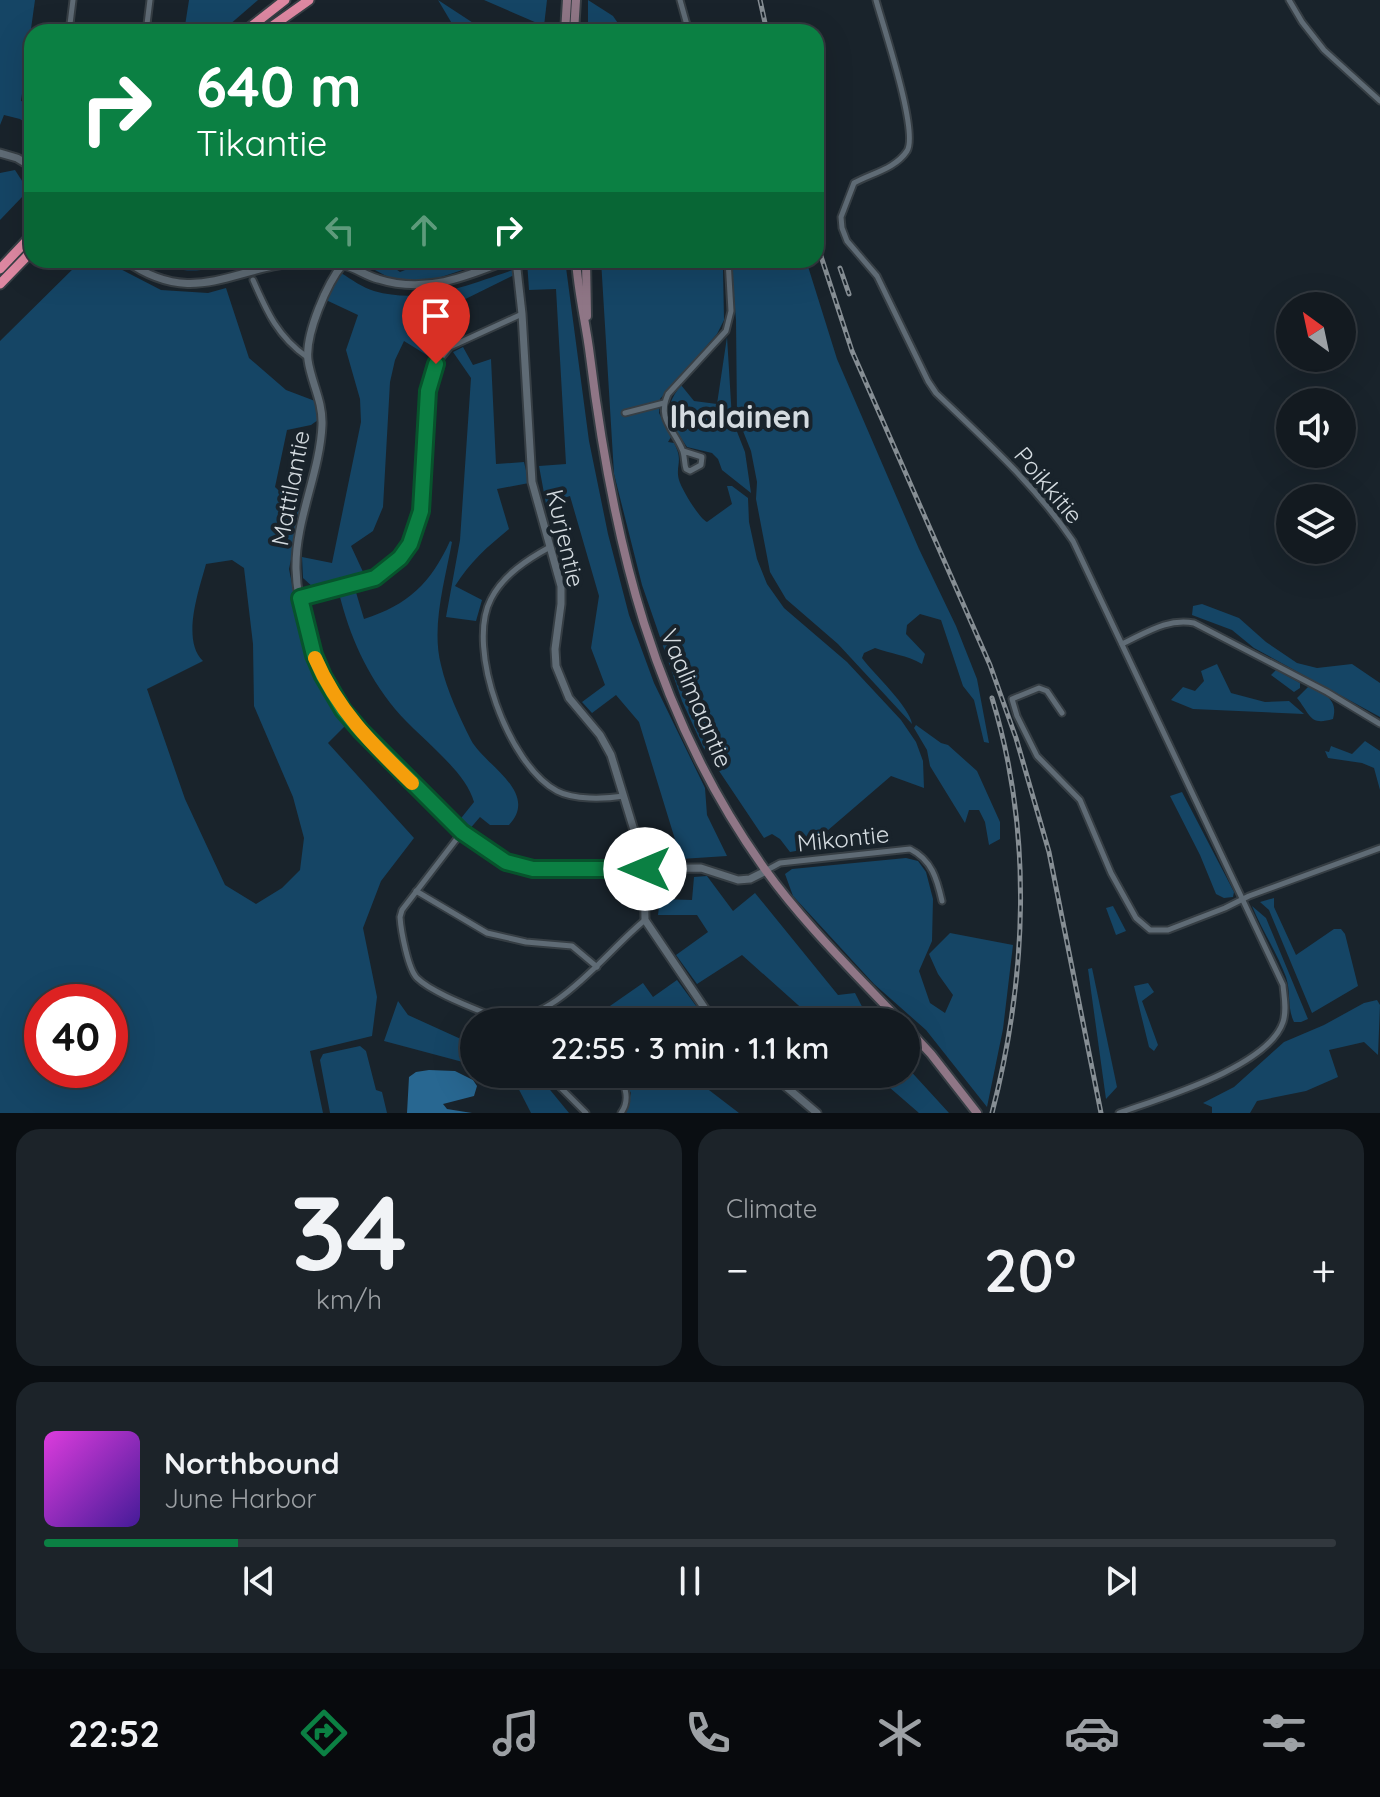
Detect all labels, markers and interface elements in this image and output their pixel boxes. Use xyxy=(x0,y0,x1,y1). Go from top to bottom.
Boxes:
text: 640 m xyxy=(196,51,362,121)
icon: right xyxy=(64,56,168,160)
text: Tikantie xyxy=(196,120,327,165)
icon: left xyxy=(318,208,362,252)
icon: ahead xyxy=(402,208,446,252)
icon: right xyxy=(486,208,530,252)
pin xyxy=(402,282,470,364)
north arrow xyxy=(1276,292,1356,372)
map controls xyxy=(1276,292,1356,564)
icon: arrive xyxy=(414,294,458,338)
button: sound xyxy=(1276,388,1356,468)
district label: Ihalainen xyxy=(670,396,810,436)
street label: Mattilantie xyxy=(264,428,316,548)
street label: Poikkitie xyxy=(1008,440,1090,530)
button: layers xyxy=(1276,484,1356,564)
street label: Kurjentie xyxy=(540,486,592,590)
street label: Vaalimaantie xyxy=(654,624,740,772)
street label: Mikontie xyxy=(795,818,891,858)
position arrow xyxy=(603,827,687,911)
speed limit sign: 40 xyxy=(24,984,128,1088)
text: 22:55 · 3 min · 1.1 km xyxy=(551,1029,829,1067)
text: 34 xyxy=(290,1166,408,1296)
text: Climate xyxy=(726,1192,817,1225)
text: 20° xyxy=(984,1232,1076,1307)
text: − xyxy=(726,1242,749,1297)
text: + xyxy=(1311,1242,1336,1297)
text: km/h xyxy=(316,1283,382,1316)
text: Northbound xyxy=(164,1444,340,1482)
text: June Harbor xyxy=(164,1482,316,1515)
icon: previous xyxy=(237,1559,281,1603)
icon: pause xyxy=(668,1559,712,1603)
icon: next xyxy=(1099,1559,1143,1603)
icon: directions xyxy=(296,1705,352,1761)
icon: music xyxy=(488,1705,544,1761)
icon: phone xyxy=(680,1705,736,1761)
icon: climate xyxy=(872,1705,928,1761)
icon: car xyxy=(1064,1705,1120,1761)
icon: filters xyxy=(1256,1705,1312,1761)
text: 22:52 xyxy=(68,1711,160,1756)

